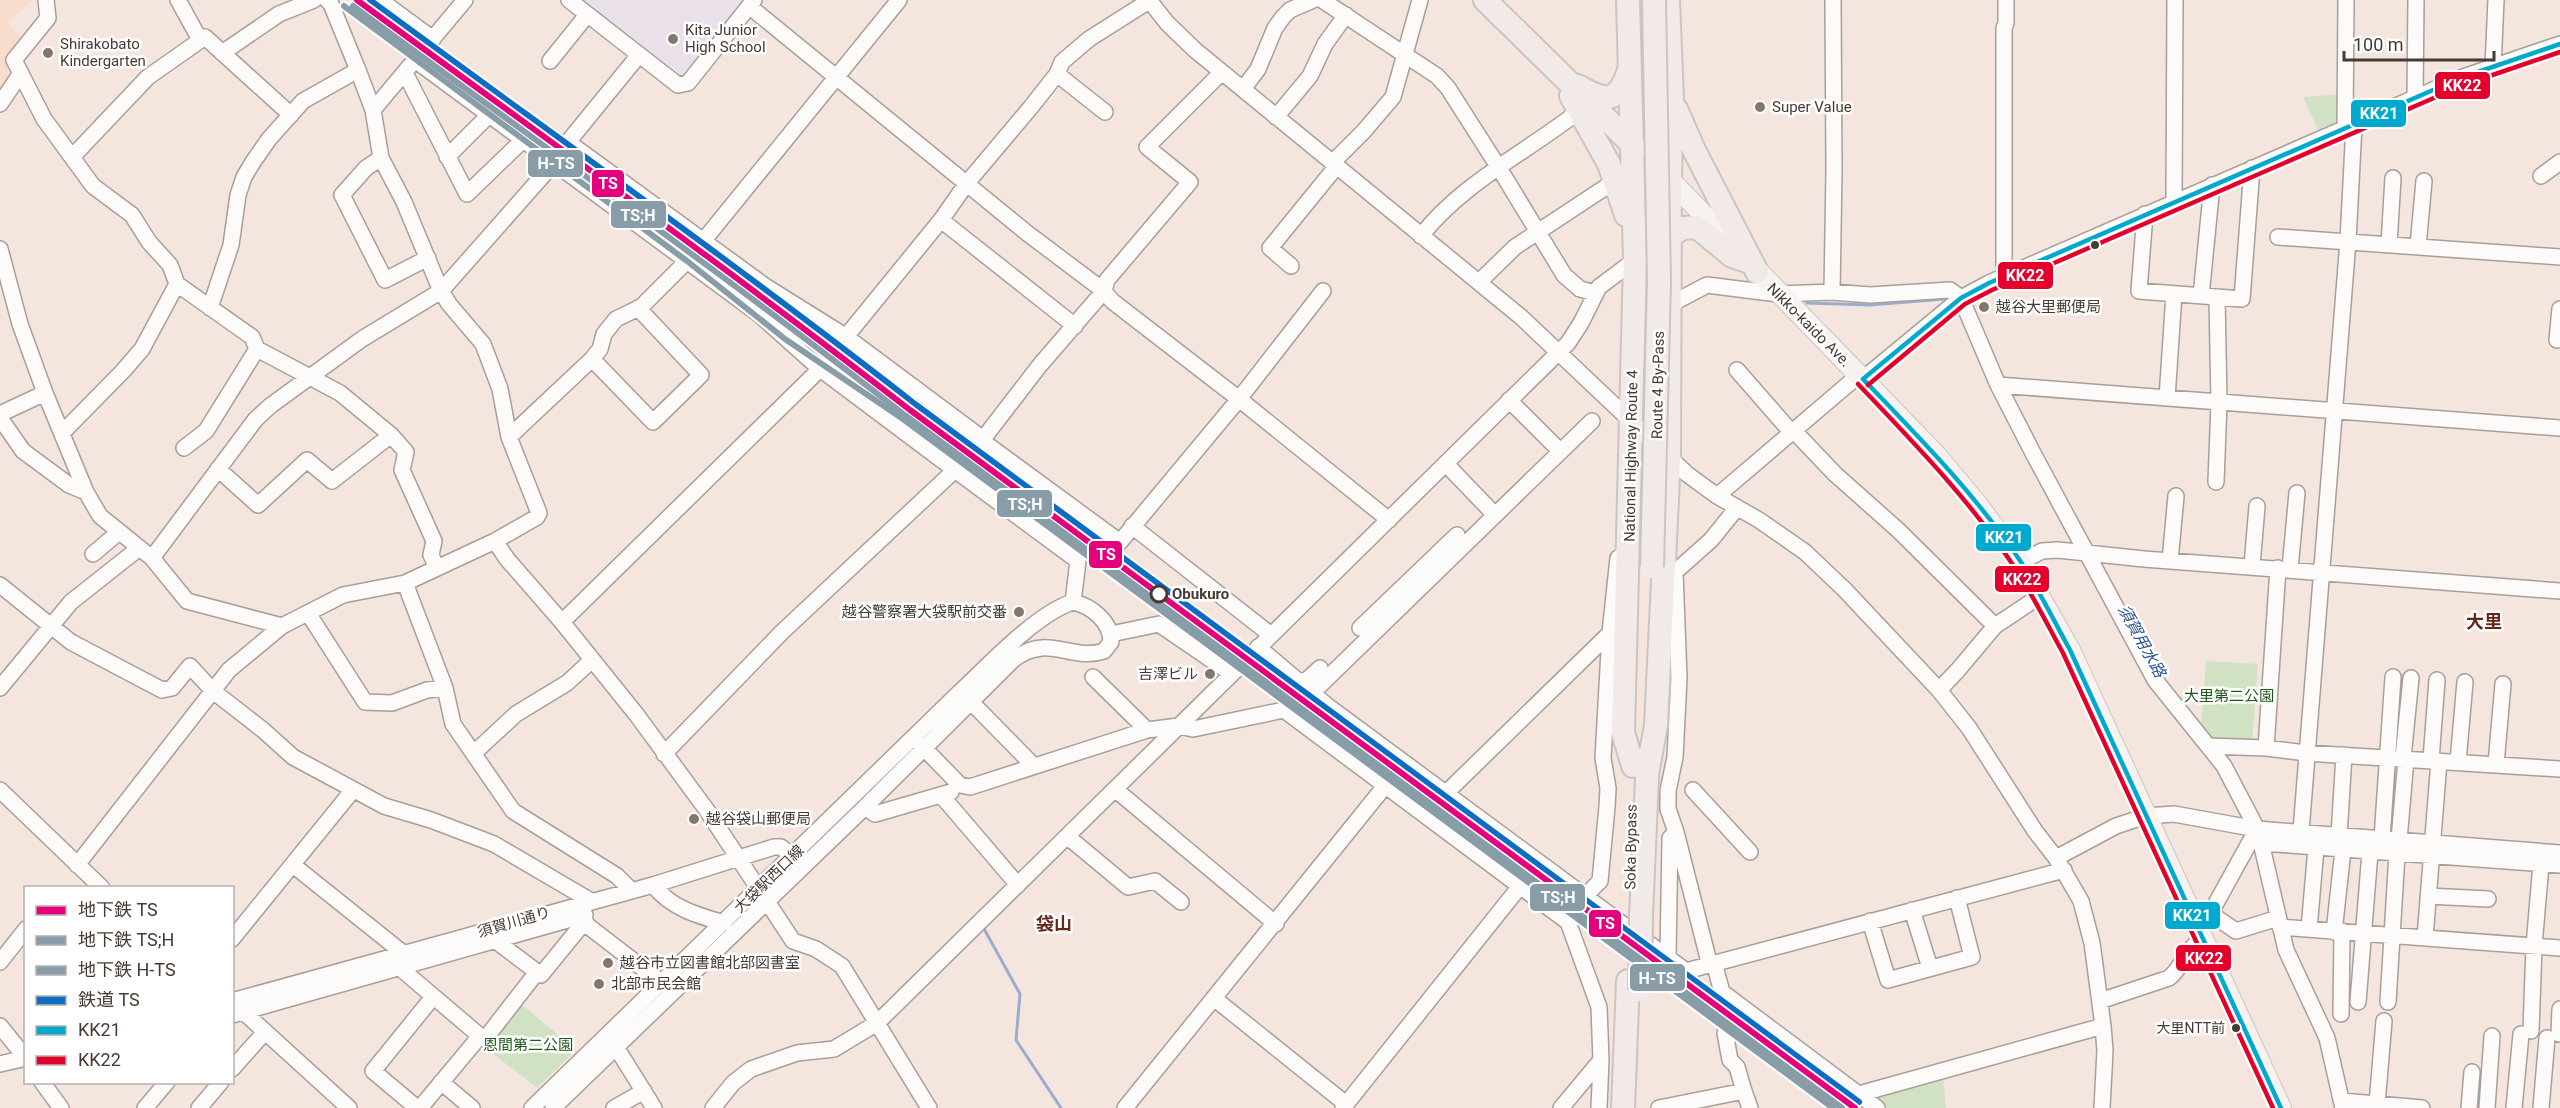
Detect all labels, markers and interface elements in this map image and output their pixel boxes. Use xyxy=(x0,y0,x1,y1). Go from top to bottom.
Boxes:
place label: Kita Junior High School xyxy=(685,21,766,56)
scale bar xyxy=(2344,24,2494,62)
marker: Kita Junior High School xyxy=(666,32,680,46)
text: 100 m xyxy=(2353,34,2404,55)
place label: Shirakobato Kindergarten xyxy=(60,35,146,70)
marker: Shirakobato Kindergarten xyxy=(41,46,55,60)
line badge: KK22 xyxy=(2434,71,2491,100)
text: KK22 xyxy=(2443,76,2481,95)
place label: Super Value xyxy=(1772,98,1852,116)
line badge: KK21 xyxy=(2350,99,2407,128)
marker: Super Value xyxy=(1753,100,1767,114)
text: KK21 xyxy=(2360,104,2398,123)
line badge: H-TS xyxy=(527,149,584,178)
text: H-TS xyxy=(537,154,575,173)
line badge: TS xyxy=(591,169,625,198)
text: TS xyxy=(598,174,618,193)
line badge: TS;H xyxy=(610,200,667,229)
text: TS;H xyxy=(620,206,656,225)
unlabelled marker xyxy=(2089,239,2101,251)
line badge: KK22 xyxy=(1997,261,2054,290)
text: KK22 xyxy=(2006,266,2044,285)
street label: Nikko-kaido Ave. xyxy=(1763,279,1855,371)
place label: 越谷大里郵便局 xyxy=(1995,298,2101,316)
marker: 越谷大里郵便局 xyxy=(1977,300,1991,314)
street label: Route 4 By-Pass xyxy=(1648,331,1668,439)
street label: National Highway Route 4 xyxy=(1621,369,1642,542)
line badge: TS;H xyxy=(996,489,1053,518)
text: TS;H xyxy=(1007,495,1043,514)
line badge: KK21 xyxy=(1975,523,2032,552)
text: KK21 xyxy=(1985,528,2023,547)
line badge: TS xyxy=(1088,540,1123,569)
text: TS xyxy=(1096,545,1116,564)
line badge: KK22 xyxy=(1994,565,2050,593)
text: KK22 xyxy=(2003,570,2041,589)
marker: Obukuro xyxy=(1150,585,1168,603)
place label: Obukuro xyxy=(1172,585,1229,603)
water label: 須賀用水路 xyxy=(2114,601,2171,682)
place label: 越谷警察署大袋駅前交番 xyxy=(841,603,1007,621)
marker: 越谷警察署大袋駅前交番 xyxy=(1012,605,1026,619)
district label: 大里 xyxy=(2466,611,2502,632)
place label: 吉澤ビル xyxy=(1138,665,1198,683)
marker: 吉澤ビル xyxy=(1203,667,1217,681)
park label: 大里第二公園 xyxy=(2184,687,2274,705)
street label: Soka Bypass xyxy=(1621,804,1641,890)
place label: 越谷袋山郵便局 xyxy=(705,810,811,828)
marker: 越谷袋山郵便局 xyxy=(687,812,701,826)
street label: 大袋駅西口線 xyxy=(730,841,808,917)
line badge: TS;H xyxy=(1529,883,1586,912)
legend xyxy=(24,886,234,1084)
text: TS;H xyxy=(1540,888,1576,907)
text: 地下鉄 TS xyxy=(78,899,158,920)
line badge: KK21 xyxy=(2164,901,2221,930)
street label: 須賀川通り xyxy=(475,903,553,941)
text: KK21 xyxy=(2173,906,2211,925)
line badge: TS xyxy=(1588,909,1622,938)
district label: 袋山 xyxy=(1036,913,1072,934)
text: TS xyxy=(1595,914,1615,933)
text: 地下鉄 TS;H xyxy=(78,929,174,950)
line badge: KK22 xyxy=(2175,944,2232,972)
text: KK22 xyxy=(2185,949,2223,968)
place label: 越谷市立図書館北部図書室 xyxy=(619,954,800,972)
marker: 越谷市立図書館北部図書室 xyxy=(601,956,615,970)
text: 地下鉄 H-TS xyxy=(78,959,176,980)
line badge: H-TS xyxy=(1629,963,1686,992)
text: H-TS xyxy=(1638,969,1676,988)
place label: 北部市民会館 xyxy=(611,975,701,993)
marker: 北部市民会館 xyxy=(592,977,606,991)
text: 鉄道 TS xyxy=(78,989,140,1010)
text: KK21 xyxy=(78,1019,121,1040)
place label: 大里NTT前 xyxy=(2156,1020,2225,1036)
marker: 大里NTT前 xyxy=(2230,1022,2242,1034)
park label: 恩間第二公園 xyxy=(483,1036,573,1054)
text: KK22 xyxy=(78,1049,121,1070)

